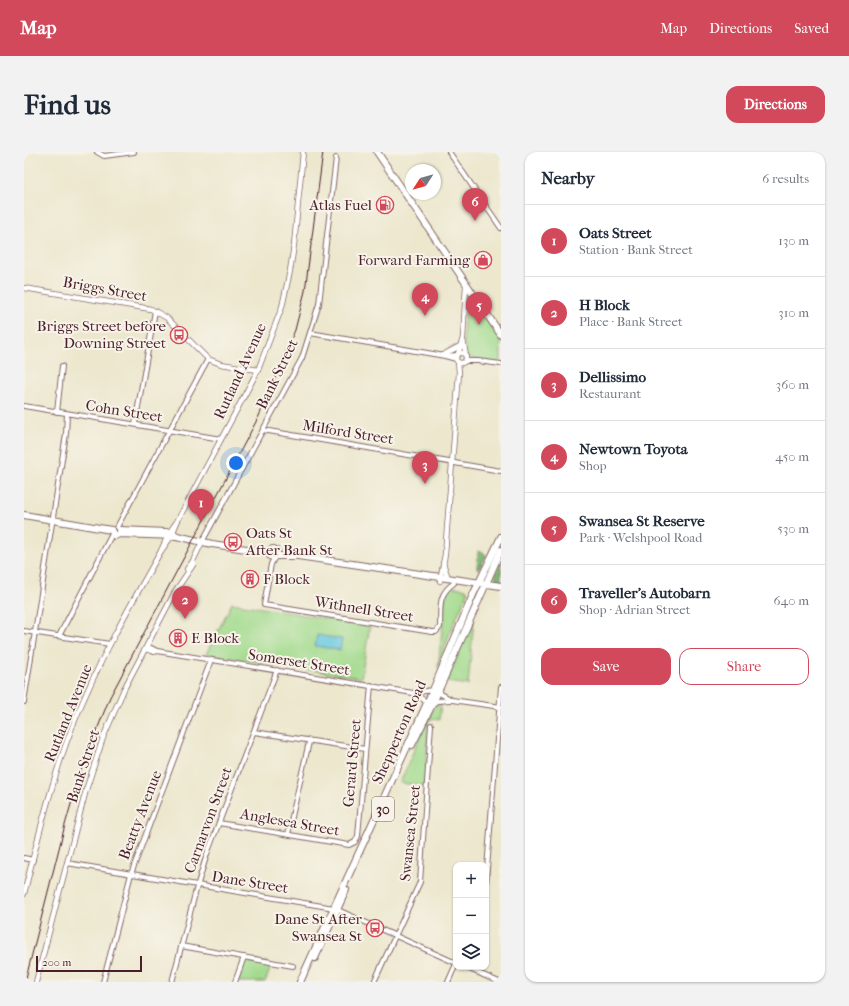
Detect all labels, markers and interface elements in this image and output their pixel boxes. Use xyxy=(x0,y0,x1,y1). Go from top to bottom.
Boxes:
text: Map xyxy=(20,17,56,39)
text: Map xyxy=(660,20,687,37)
text: Directions xyxy=(709,20,772,37)
text: Saved xyxy=(794,20,829,37)
button: Directions xyxy=(726,86,825,123)
text: Find us xyxy=(24,88,111,121)
north arrow xyxy=(405,164,441,200)
text: Nearby xyxy=(541,168,595,188)
text: 6 results xyxy=(762,171,809,186)
pin: 6 xyxy=(462,188,488,221)
fuel station icon: Atlas Fuel xyxy=(375,195,395,215)
place label: Atlas Fuel xyxy=(308,196,372,214)
text: Oats Street xyxy=(579,224,652,242)
text: 1 xyxy=(552,233,556,248)
text: 130 m xyxy=(778,233,809,248)
text: Station · Bank Street xyxy=(579,242,693,257)
shop icon: Forward Farming xyxy=(473,250,493,270)
place label: Forward Farming xyxy=(358,251,471,269)
street label: Briggs Street xyxy=(62,273,149,305)
pin: 4 xyxy=(412,283,438,316)
pin: 5 xyxy=(466,292,492,325)
text: H Block xyxy=(579,296,630,314)
text: 2 xyxy=(551,305,557,320)
text: 310 m xyxy=(778,305,809,320)
text: Place · Bank Street xyxy=(579,314,683,329)
place label: Briggs Street before Downing Street xyxy=(37,317,167,352)
street label: Rutland Avenue xyxy=(210,320,270,422)
bus stop icon: Briggs Street before Downing Street xyxy=(169,325,189,345)
street label: Bank Street xyxy=(252,335,302,412)
text: Dellissimo xyxy=(579,368,646,386)
text: 3 xyxy=(551,377,557,392)
text: 360 m xyxy=(776,377,809,392)
text: Restaurant xyxy=(579,386,641,401)
street label: Cohn Street xyxy=(84,396,164,426)
street label: Milford Street xyxy=(301,416,395,448)
text: Newtown Toyota xyxy=(579,440,688,458)
text: 4 xyxy=(550,449,558,464)
text: 450 m xyxy=(775,449,809,464)
pin: 3 xyxy=(412,451,438,484)
your location xyxy=(226,453,246,473)
text: Shop xyxy=(579,458,607,473)
pin: 1 xyxy=(188,489,214,522)
text: Swansea St Reserve xyxy=(579,512,705,530)
text: 5 xyxy=(551,521,557,536)
text: 530 m xyxy=(777,521,809,536)
place label: Oats St After Bank St xyxy=(245,524,333,559)
text: Park · Welshpool Road xyxy=(579,530,702,545)
bus stop icon: Oats St After Bank St xyxy=(223,532,243,552)
building icon: F Block xyxy=(240,569,260,589)
place label: F Block xyxy=(263,570,310,588)
text: Traveller's Autobarn xyxy=(579,584,710,602)
pin: 2 xyxy=(172,586,198,619)
street label: Withnell Street xyxy=(312,592,415,626)
text: 6 xyxy=(550,593,558,608)
text: 640 m xyxy=(774,593,809,608)
text: Shop · Adrian Street xyxy=(579,602,690,617)
building icon: E Block xyxy=(168,628,188,648)
place label: E Block xyxy=(191,629,239,647)
street label: Somerset Street xyxy=(247,645,352,679)
button: Save xyxy=(541,648,671,685)
button: Share xyxy=(679,648,809,685)
street label: Rutland Avenue xyxy=(40,661,96,765)
street label: Shepperton Road xyxy=(368,676,430,787)
street label: Gerard Street xyxy=(339,717,365,808)
street label: Bank Street xyxy=(63,727,103,805)
street label: Carnarvon Street xyxy=(180,764,236,876)
street label: Beatty Avenue xyxy=(115,767,166,862)
street label: Swansea Street xyxy=(396,783,424,882)
road number: 30 xyxy=(372,797,394,821)
street label: Anglesea Street xyxy=(238,804,342,840)
map controls xyxy=(453,862,489,970)
button: + xyxy=(453,862,489,898)
street label: Dane Street xyxy=(210,867,290,897)
button: − xyxy=(453,898,489,934)
place label: Dane St After Swansea St xyxy=(274,910,363,945)
bus stop icon: Dane St After Swansea St xyxy=(365,918,385,938)
button: layers xyxy=(453,934,489,970)
scale bar xyxy=(36,954,142,973)
text: 200 m xyxy=(42,956,71,969)

